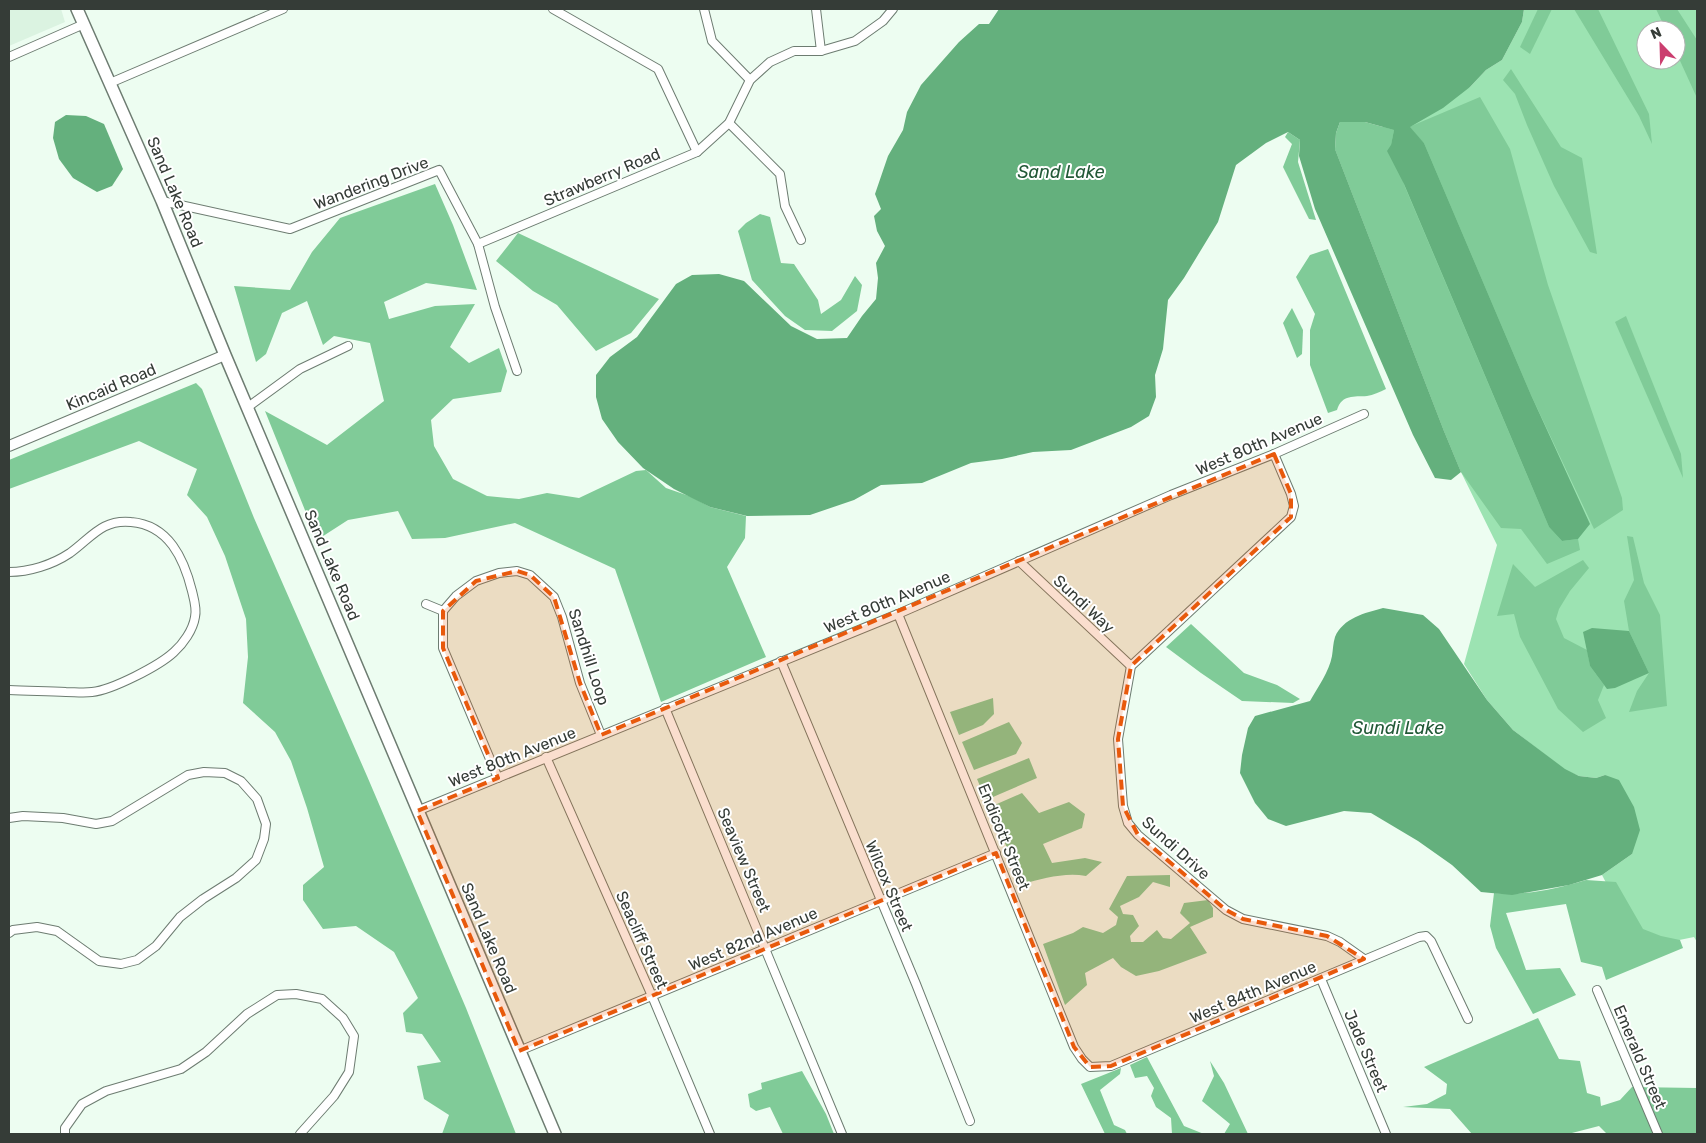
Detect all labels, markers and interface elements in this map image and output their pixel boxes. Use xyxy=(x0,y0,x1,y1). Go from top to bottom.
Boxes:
north arrow xyxy=(1636,20,1686,70)
text: N xyxy=(1648,24,1664,43)
street label: Sand Lake Road xyxy=(143,134,207,250)
street label: Strawberry Road xyxy=(541,144,663,210)
street label: Wandering Drive xyxy=(311,152,431,214)
water label: Sand Lake xyxy=(1017,161,1105,183)
street label: Kincaid Road xyxy=(63,359,159,415)
street label: West 80th Avenue xyxy=(1193,409,1325,479)
street label: Sand Lake Road xyxy=(300,507,364,623)
street label: West 80th Avenue xyxy=(821,567,953,637)
street label: Sundi Way xyxy=(1050,571,1118,637)
street label: Sandhill Loop xyxy=(565,606,613,708)
water label: Sundi Lake xyxy=(1352,717,1444,739)
street label: West 80th Avenue xyxy=(446,723,578,791)
street label: Endicott Street xyxy=(974,781,1034,893)
street label: Seaview Street xyxy=(713,805,775,915)
street label: Sundi Drive xyxy=(1138,812,1214,884)
street label: Wilcox Street xyxy=(861,838,917,934)
street label: Sand Lake Road xyxy=(457,880,521,996)
street label: Seacliff Street xyxy=(612,888,672,992)
street label: West 82nd Avenue xyxy=(686,903,820,975)
street label: West 84th Avenue xyxy=(1187,957,1319,1027)
street label: Emerald Street xyxy=(1610,1002,1670,1112)
street label: Jade Street xyxy=(1340,1007,1392,1095)

